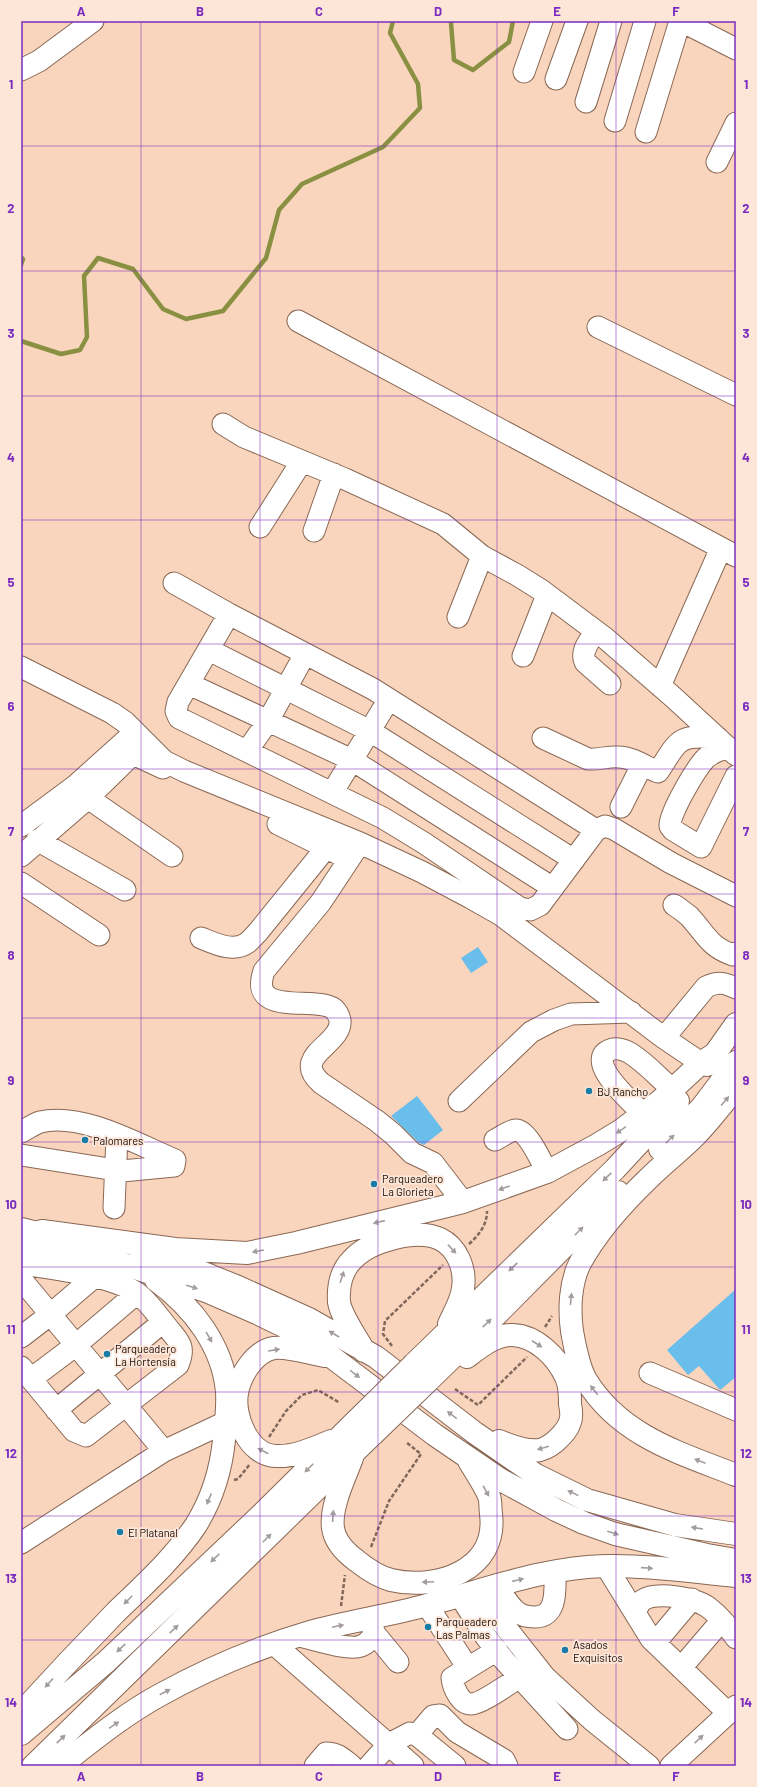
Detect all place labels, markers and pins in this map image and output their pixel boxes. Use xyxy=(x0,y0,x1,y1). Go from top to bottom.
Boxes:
place label: BJ Rancho xyxy=(597,1085,648,1098)
marker: BJ Rancho xyxy=(584,1086,594,1096)
place label: Palomares xyxy=(93,1134,143,1147)
marker: Palomares xyxy=(80,1135,90,1145)
place label: Parqueadero La Glorieta xyxy=(382,1172,443,1198)
marker: Parqueadero La Glorieta xyxy=(369,1179,379,1189)
place label: Parqueadero La Hortensia xyxy=(115,1342,176,1368)
marker: Parqueadero La Hortensia xyxy=(102,1349,112,1359)
place label: El Platanal xyxy=(128,1526,178,1539)
marker: El Platanal xyxy=(115,1527,125,1537)
place label: Parqueadero Las Palmas xyxy=(436,1615,497,1641)
marker: Parqueadero Las Palmas xyxy=(423,1622,433,1632)
place label: Asados Exquisitos xyxy=(573,1638,623,1664)
marker: Asados Exquisitos xyxy=(560,1645,570,1655)

